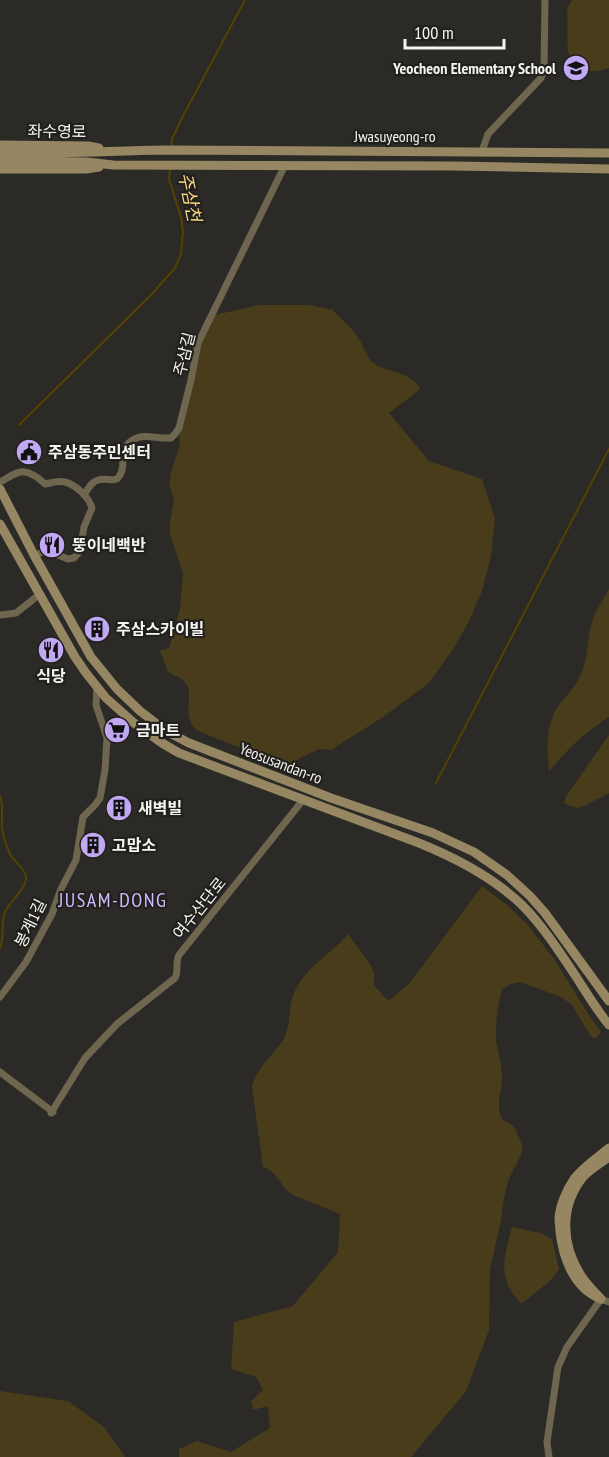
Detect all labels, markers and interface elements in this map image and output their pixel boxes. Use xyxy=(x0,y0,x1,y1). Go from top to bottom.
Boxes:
scale bar xyxy=(405,12,504,50)
text: 100 m xyxy=(414,21,454,44)
school or university icon: Yeocheon Elementary School xyxy=(561,53,591,83)
place label: Yeocheon Elementary School xyxy=(392,58,556,78)
street label: 좌수영로 xyxy=(27,120,87,142)
street label: Jwasuyeong-ro xyxy=(353,126,436,146)
water label: 주삼천 xyxy=(174,170,207,226)
street label: 주삼길 xyxy=(169,330,199,378)
public building icon: 주삼동주민센터 xyxy=(14,437,44,467)
place label: 주삼동주민센터 xyxy=(48,442,151,462)
restaurant icon: 뚱이네백반 xyxy=(37,530,67,560)
place label: 뚱이네백반 xyxy=(72,535,146,555)
building icon: 주삼스카이빌 xyxy=(82,614,112,644)
place label: 주삼스카이빌 xyxy=(116,619,204,639)
restaurant icon: 식당 xyxy=(36,635,66,665)
place label: 식당 xyxy=(36,666,66,686)
supermarket icon: 금마트 xyxy=(102,715,132,745)
place label: 금마트 xyxy=(136,720,180,740)
street label: Yeosusandan-ro xyxy=(237,738,325,788)
building icon: 새벽빌 xyxy=(104,793,134,823)
place label: 새벽빌 xyxy=(138,798,182,818)
building icon: 고맙소 xyxy=(78,830,108,860)
place label: 고맙소 xyxy=(112,835,156,855)
street label: 여수산단로 xyxy=(168,873,230,943)
district label: JUSAM-DONG xyxy=(58,887,167,913)
street label: 봉계1길 xyxy=(10,896,50,950)

